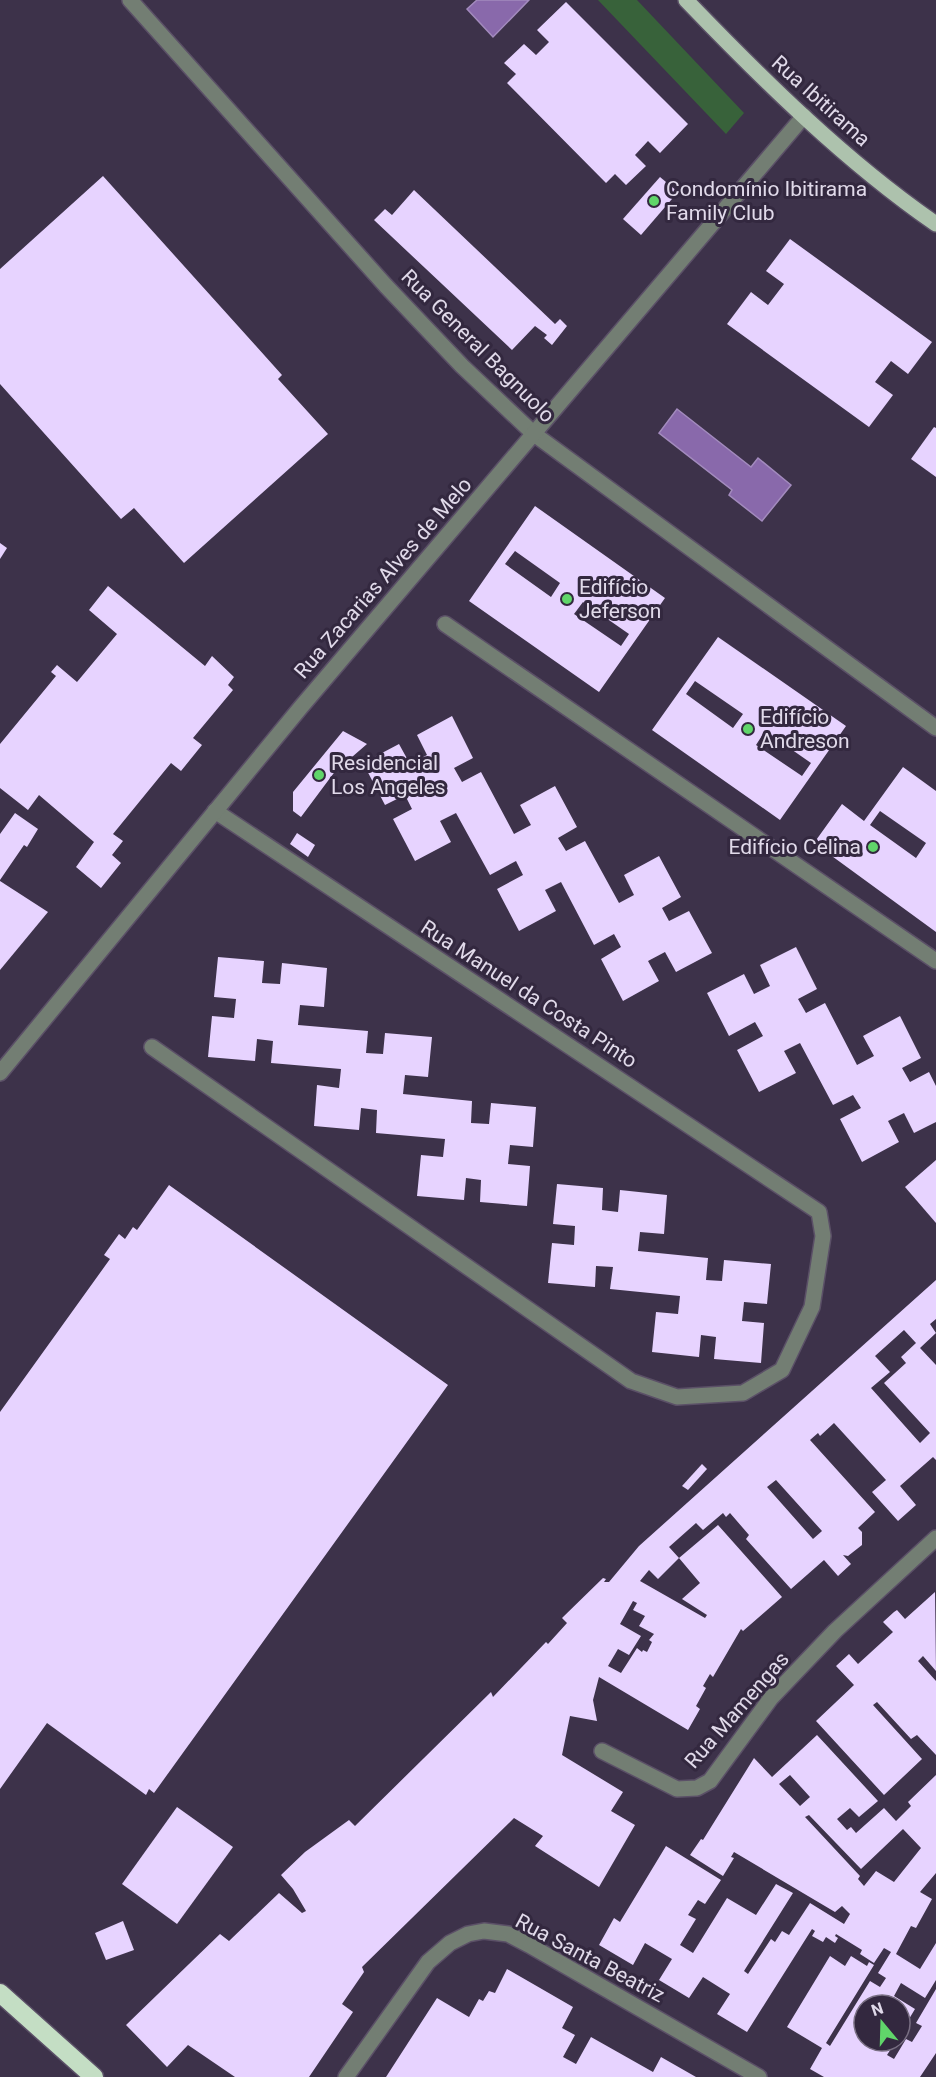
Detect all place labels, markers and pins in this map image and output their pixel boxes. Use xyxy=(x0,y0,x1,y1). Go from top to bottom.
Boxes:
place label: Condomínio Ibitirama Family Club xyxy=(666,177,867,225)
marker: Condomínio Ibitirama Family Club xyxy=(647,194,661,208)
place label: Edifício Jeferson xyxy=(579,575,661,623)
marker: Edifício Jeferson xyxy=(560,592,574,606)
place label: Edifício Andreson xyxy=(760,705,850,753)
marker: Edifício Andreson xyxy=(741,722,755,736)
place label: Residencial Los Angeles xyxy=(331,751,446,799)
marker: Residencial Los Angeles xyxy=(312,768,326,782)
place label: Edifício Celina xyxy=(728,835,861,859)
marker: Edifício Celina xyxy=(866,840,880,854)

